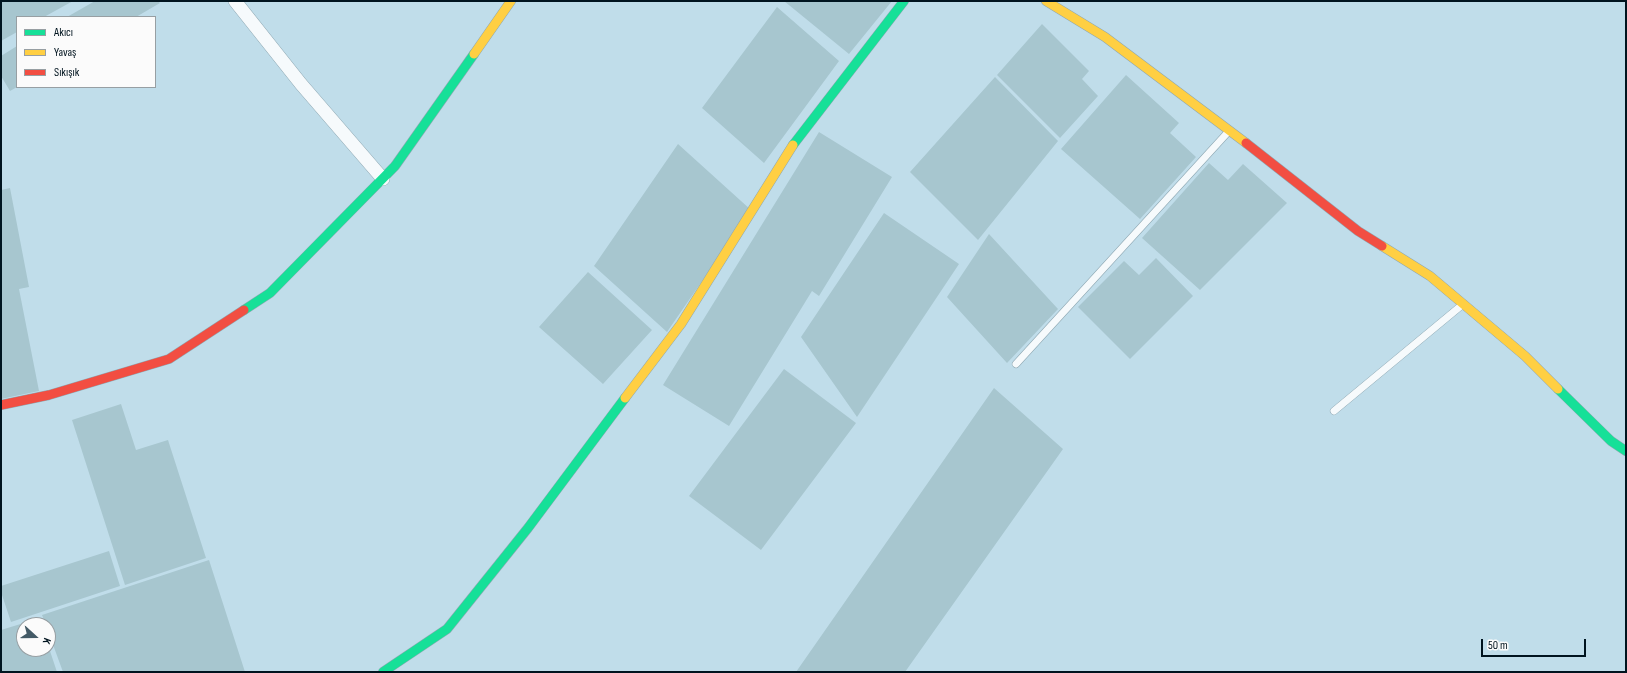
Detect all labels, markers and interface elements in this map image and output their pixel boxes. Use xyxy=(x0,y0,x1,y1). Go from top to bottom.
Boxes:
legend xyxy=(16,16,156,88)
text: Akıcı xyxy=(54,25,73,40)
text: Yavaş xyxy=(54,45,76,60)
text: Sıkışık xyxy=(54,65,79,80)
north arrow xyxy=(16,617,56,657)
scale bar xyxy=(1483,631,1588,657)
text: K xyxy=(40,636,54,646)
text: 50 m xyxy=(1488,638,1508,653)

